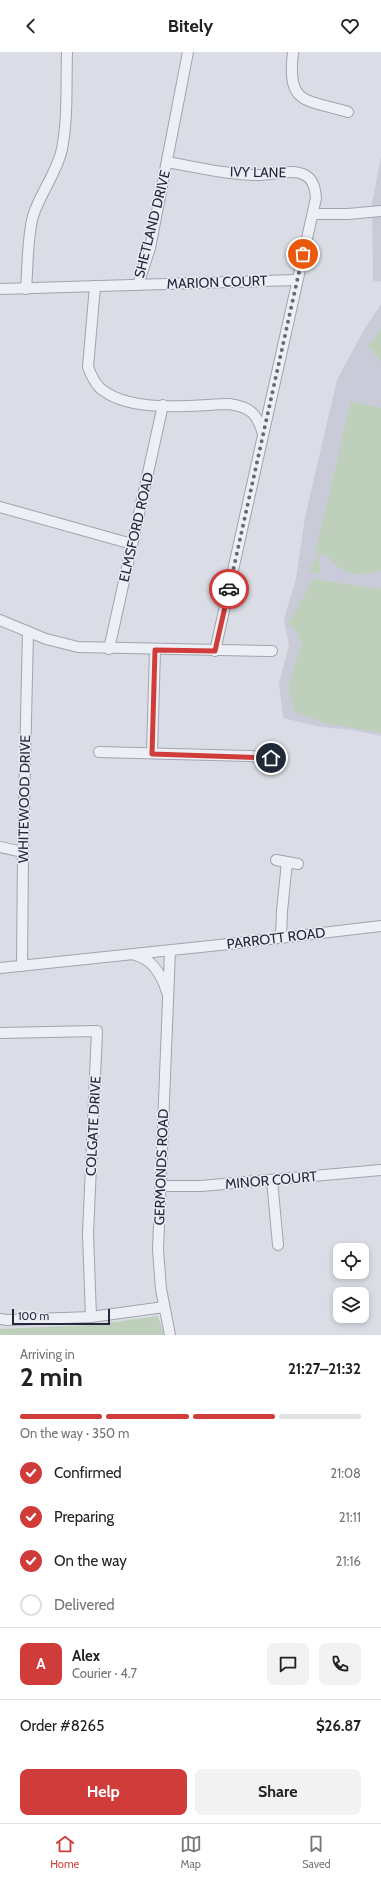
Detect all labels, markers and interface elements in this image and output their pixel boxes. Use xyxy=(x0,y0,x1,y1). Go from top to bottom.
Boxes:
icon: back xyxy=(20,15,42,37)
text: Bitely xyxy=(168,15,213,37)
icon: heart xyxy=(339,15,361,37)
street label: IVY LANE xyxy=(230,163,287,181)
street label: SHETLAND DRIVE xyxy=(130,168,174,280)
pin xyxy=(286,237,320,271)
icon: bag xyxy=(292,243,314,265)
street label: MARION COURT xyxy=(166,271,268,293)
street label: ELMSFORD ROAD xyxy=(115,470,157,584)
courier xyxy=(209,569,249,609)
icon: car xyxy=(218,578,240,600)
street label: WHITEWOOD DRIVE xyxy=(14,734,34,863)
pin xyxy=(254,741,288,775)
icon: home xyxy=(260,747,282,769)
street label: PARROTT ROAD xyxy=(226,923,326,953)
street label: COLGATE DRIVE xyxy=(81,1075,105,1176)
street label: GERMONDS ROAD xyxy=(150,1108,172,1226)
street label: MINOR COURT xyxy=(224,1167,318,1193)
map controls xyxy=(333,1243,369,1323)
button: locate xyxy=(333,1243,369,1279)
button: layers xyxy=(333,1287,369,1323)
scale bar xyxy=(12,1307,110,1326)
text: 100 m xyxy=(18,1309,49,1323)
text: Arriving in xyxy=(20,1346,75,1362)
text: 21:27–21:32 xyxy=(288,1360,361,1378)
text: 2 min xyxy=(20,1361,83,1393)
text: On the way · 350 m xyxy=(20,1425,129,1441)
icon: check xyxy=(20,1462,42,1484)
text: Confirmed xyxy=(54,1464,122,1482)
text: 21:08 xyxy=(330,1465,361,1481)
icon: check xyxy=(20,1506,42,1528)
text: Preparing xyxy=(54,1508,114,1526)
text: 21:11 xyxy=(339,1509,361,1525)
icon: check xyxy=(20,1550,42,1572)
text: On the way xyxy=(54,1552,127,1570)
text: 21:16 xyxy=(336,1553,361,1569)
text: Delivered xyxy=(54,1596,115,1614)
button: chat xyxy=(267,1643,309,1685)
button: phone xyxy=(319,1643,361,1685)
text: Alex xyxy=(72,1647,100,1665)
text: A xyxy=(36,1655,46,1673)
text: Courier · 4.7 xyxy=(72,1665,137,1681)
text: Order #8265 xyxy=(20,1717,104,1735)
text: $26.87 xyxy=(316,1717,361,1735)
button: Help xyxy=(20,1769,187,1815)
button: Share xyxy=(195,1769,361,1815)
tab: Home xyxy=(50,1833,79,1871)
tab: Map xyxy=(180,1833,202,1871)
tab: Saved xyxy=(302,1833,331,1871)

